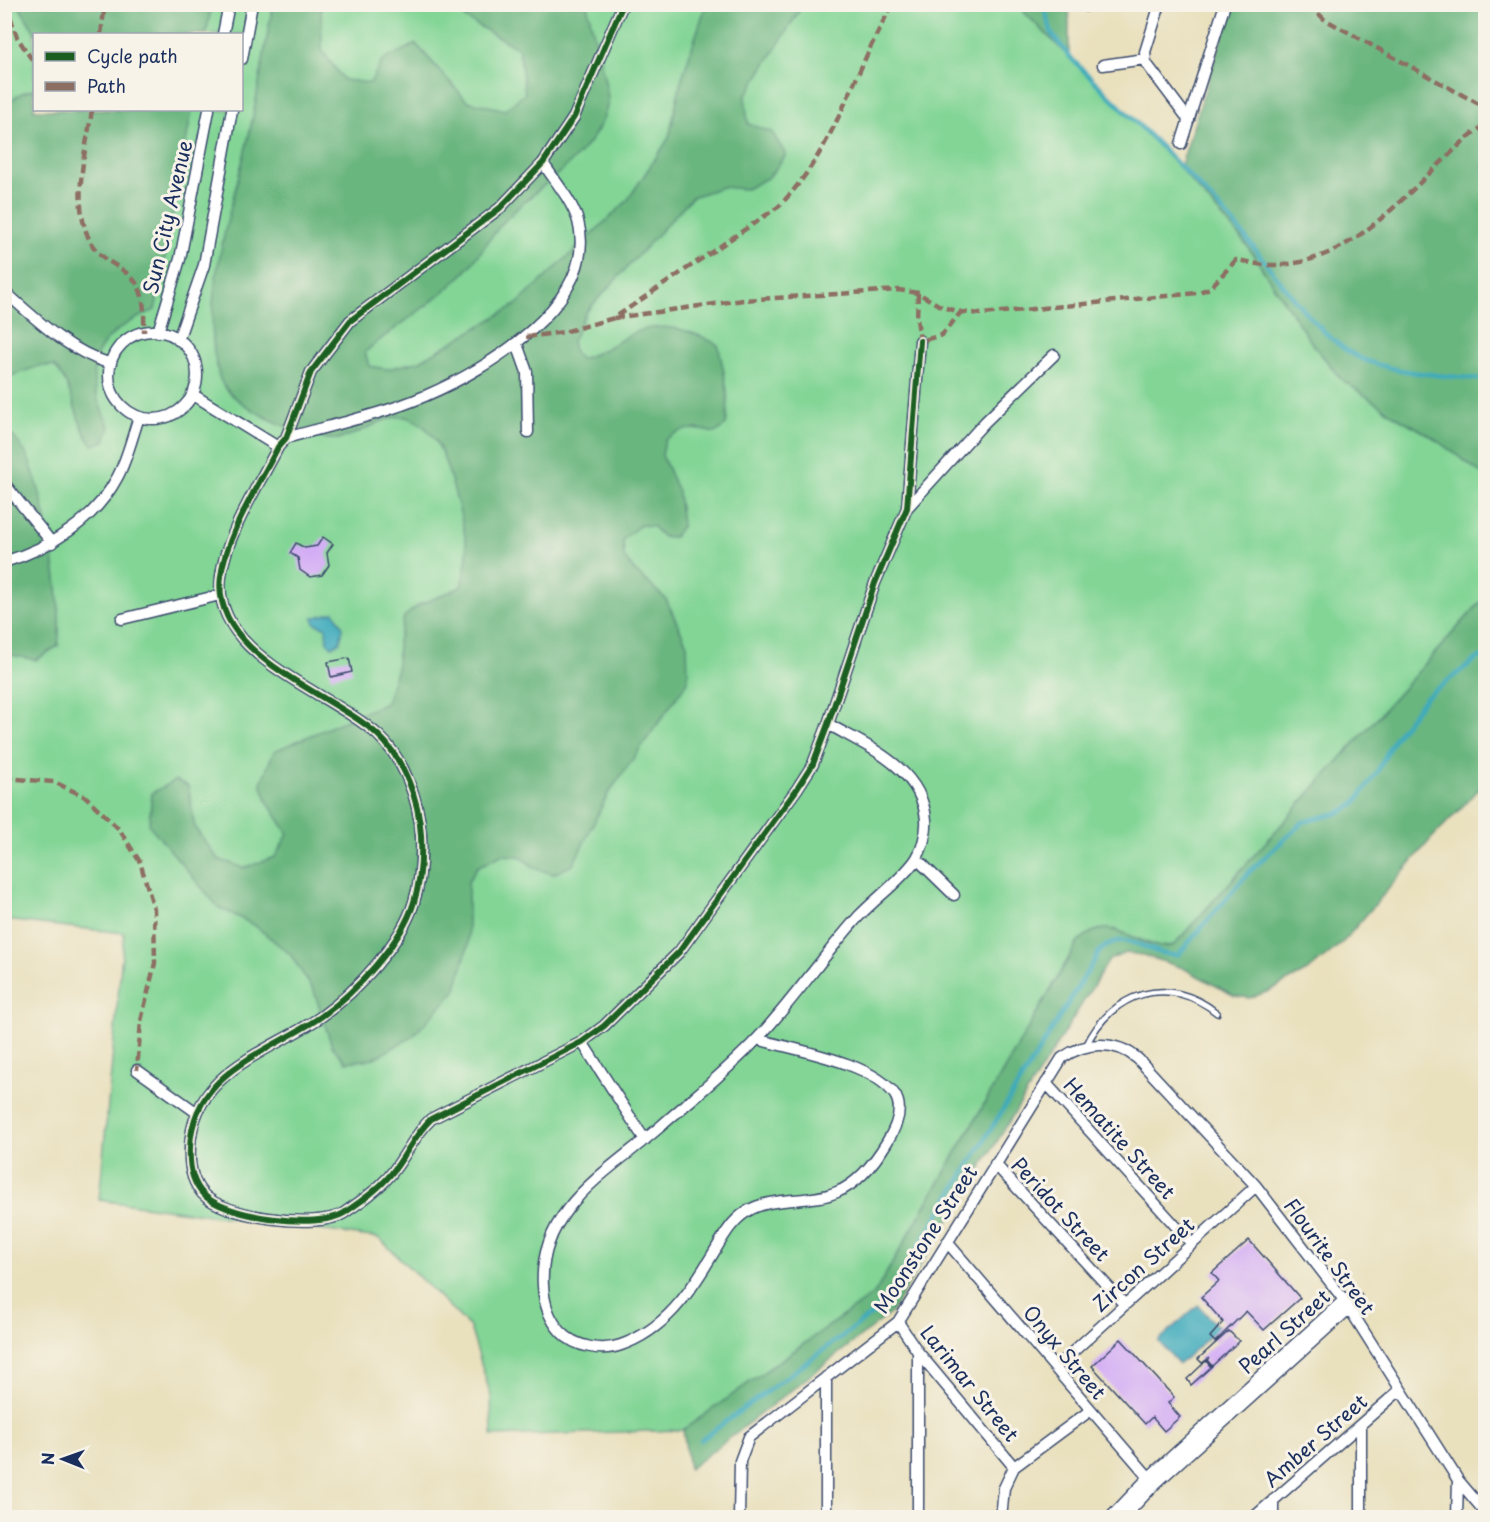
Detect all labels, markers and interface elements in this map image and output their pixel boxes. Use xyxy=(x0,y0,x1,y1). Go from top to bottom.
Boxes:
legend xyxy=(33,33,243,111)
text: Cycle path xyxy=(87,42,178,69)
text: Path xyxy=(87,72,126,99)
street label: Sun City Avenue xyxy=(135,137,199,297)
street label: Hematite Street xyxy=(1057,1071,1183,1205)
street label: Peridot Street xyxy=(1005,1150,1117,1268)
street label: Moonstone Street xyxy=(866,1159,984,1319)
street label: Flourite Street xyxy=(1277,1191,1383,1321)
street label: Zircon Street xyxy=(1085,1210,1201,1318)
street label: Pearl Street xyxy=(1232,1282,1336,1380)
street label: Onyx Street xyxy=(1016,1298,1114,1406)
street label: Larimar Street xyxy=(914,1318,1026,1448)
street label: Amber Street xyxy=(1257,1386,1373,1494)
north arrow xyxy=(33,1429,93,1489)
text: N xyxy=(35,1452,59,1465)

